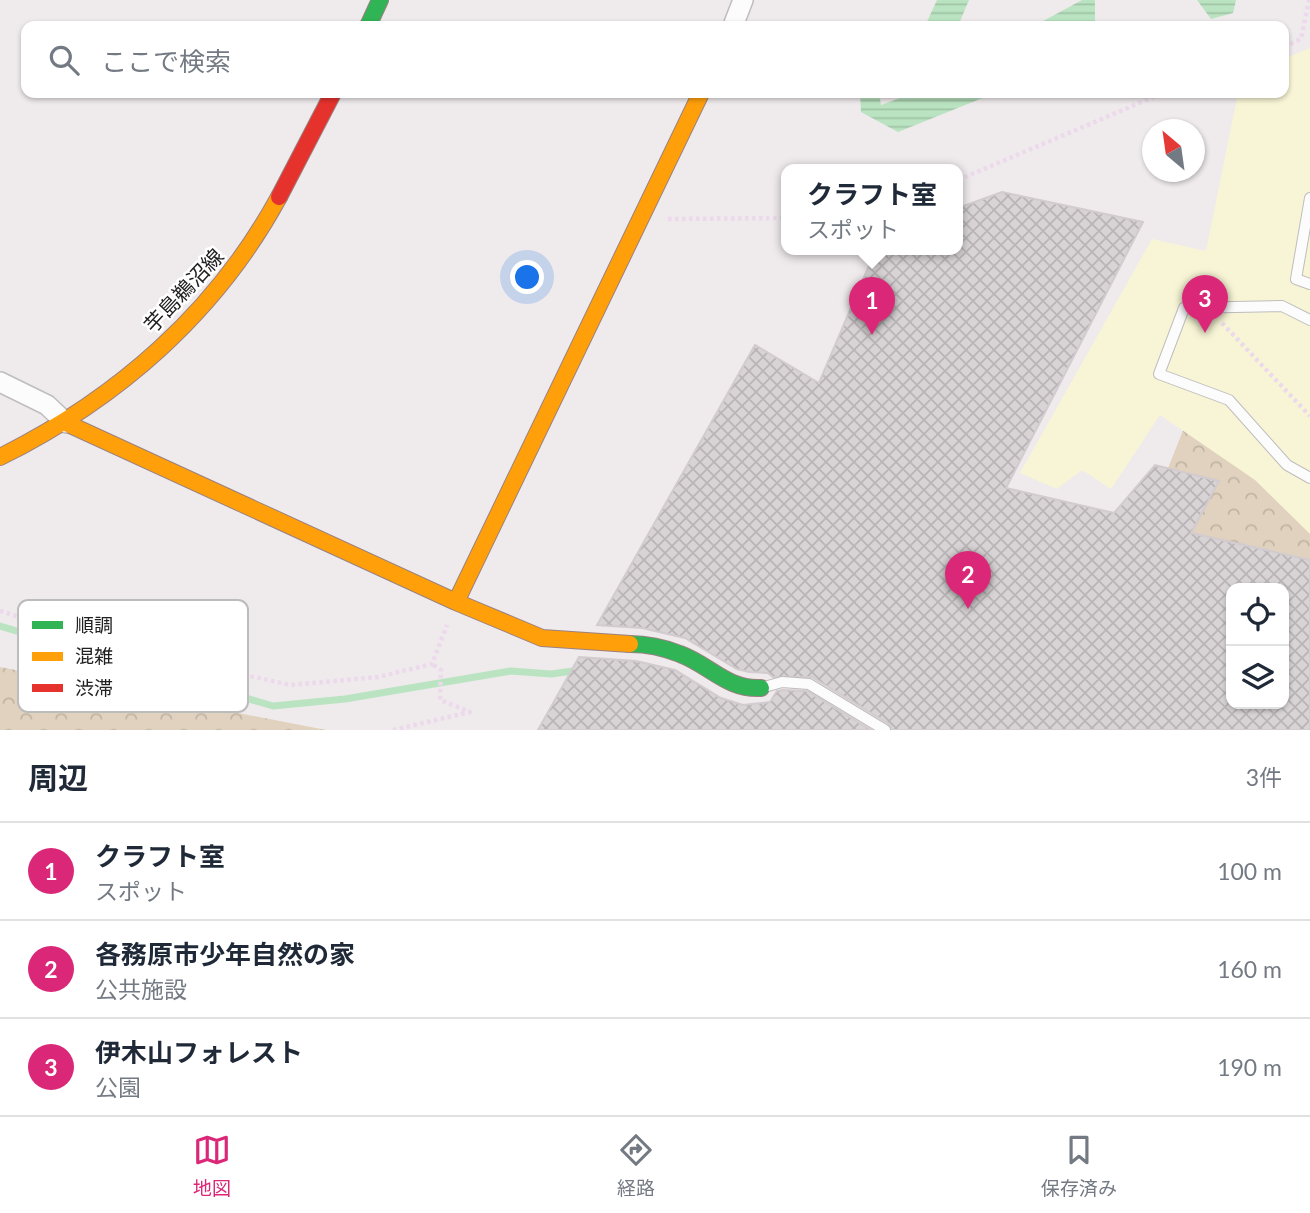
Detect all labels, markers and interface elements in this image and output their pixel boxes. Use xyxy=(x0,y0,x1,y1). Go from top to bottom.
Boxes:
search box xyxy=(21,21,1289,98)
icon: search xyxy=(45,41,83,79)
text: ここで検索 xyxy=(101,45,231,77)
north arrow xyxy=(1142,119,1205,182)
popup xyxy=(781,164,963,255)
text: クラフト室 xyxy=(807,178,937,210)
text: スポット xyxy=(807,215,899,243)
street label: 芋島鵜沼線 xyxy=(138,243,228,337)
your location xyxy=(510,260,544,294)
pin: 3 xyxy=(1182,275,1228,333)
pin: 1 xyxy=(849,277,895,335)
pin: 2 xyxy=(945,551,991,609)
map controls xyxy=(1226,583,1289,709)
button: locate xyxy=(1226,583,1289,646)
legend xyxy=(18,600,248,712)
text: 順調 xyxy=(75,613,113,636)
text: 混雑 xyxy=(75,644,113,667)
button: layers xyxy=(1226,646,1289,709)
text: 渋滞 xyxy=(75,676,113,699)
text: 周辺 xyxy=(28,759,88,795)
text: 3件 xyxy=(1246,763,1282,791)
text: クラフト室 xyxy=(95,840,225,872)
text: 1 xyxy=(44,857,58,885)
text: 100 m xyxy=(1217,857,1282,885)
text: スポット xyxy=(95,877,187,905)
text: 各務原市少年自然の家 xyxy=(95,938,355,970)
text: 2 xyxy=(44,955,58,983)
text: 160 m xyxy=(1217,955,1282,983)
text: 公共施設 xyxy=(95,975,187,1003)
text: 伊木山フォレスト xyxy=(95,1036,303,1068)
text: 3 xyxy=(44,1053,58,1081)
text: 190 m xyxy=(1217,1053,1282,1081)
text: 公園 xyxy=(95,1073,141,1101)
tab: 地図 xyxy=(193,1131,231,1200)
tab: 経路 xyxy=(617,1131,655,1200)
tab: 保存済み xyxy=(1041,1131,1117,1200)

